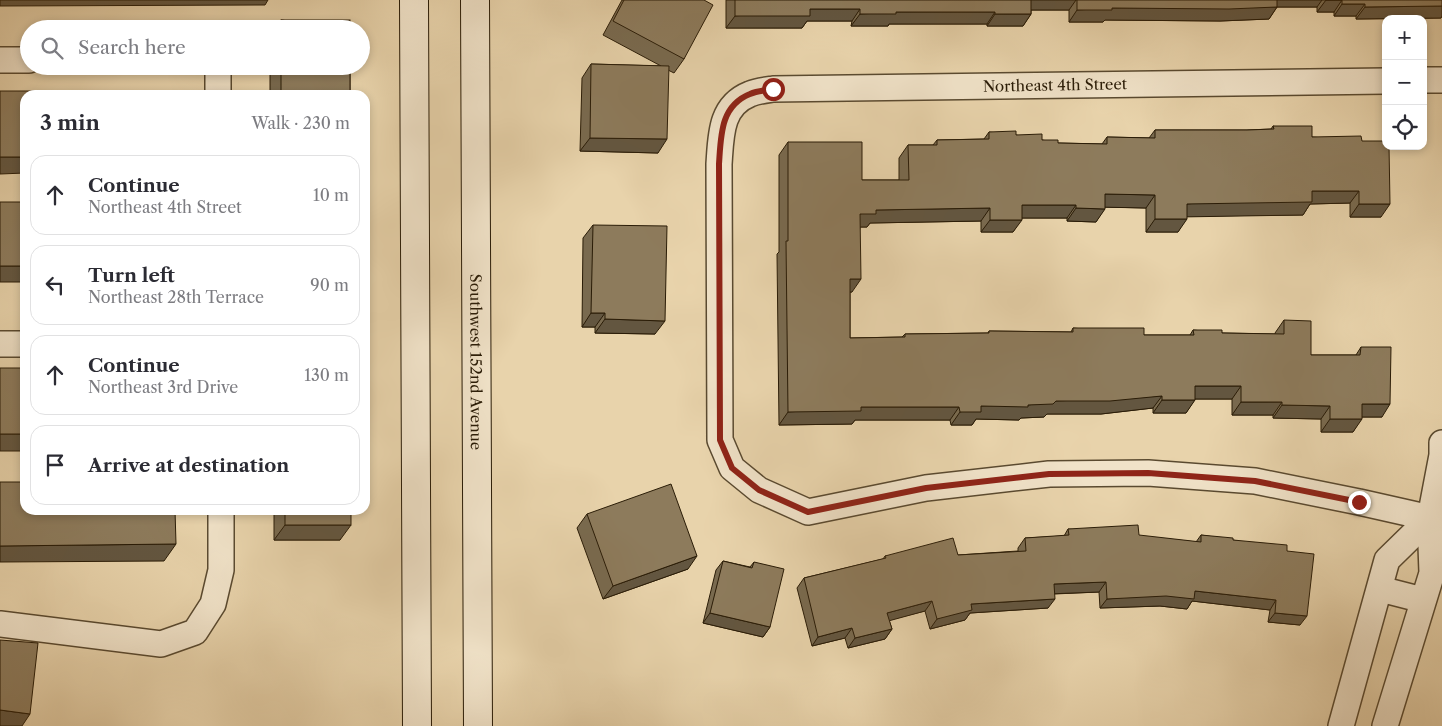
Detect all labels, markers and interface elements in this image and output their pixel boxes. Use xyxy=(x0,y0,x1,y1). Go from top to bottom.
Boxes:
map controls xyxy=(1382,15,1427,150)
button: + xyxy=(1382,15,1427,60)
search box xyxy=(20,20,370,75)
icon: search xyxy=(38,34,66,62)
text: Search here xyxy=(78,36,186,59)
button: − xyxy=(1382,60,1427,105)
street label: Northeast 4th Street xyxy=(983,74,1128,96)
route start xyxy=(762,78,785,101)
button: locate xyxy=(1382,105,1427,150)
text: 3 min xyxy=(40,110,100,135)
text: Walk · 230 m xyxy=(251,113,350,133)
text: Continue xyxy=(88,174,180,197)
icon: ahead xyxy=(41,181,69,209)
text: 10 m xyxy=(313,185,349,205)
text: Northeast 4th Street xyxy=(88,197,242,217)
text: Turn left xyxy=(88,264,175,287)
icon: left xyxy=(41,271,69,299)
street label: Southwest 152nd Avenue xyxy=(467,274,486,450)
text: 90 m xyxy=(310,275,349,295)
text: Northeast 28th Terrace xyxy=(88,287,264,307)
text: Continue xyxy=(88,354,180,377)
icon: ahead xyxy=(41,361,69,389)
text: 130 m xyxy=(304,365,349,385)
text: Northeast 3rd Drive xyxy=(88,377,238,397)
icon: arrive xyxy=(41,451,69,479)
text: Arrive at destination xyxy=(88,454,289,477)
route end xyxy=(1348,491,1371,514)

